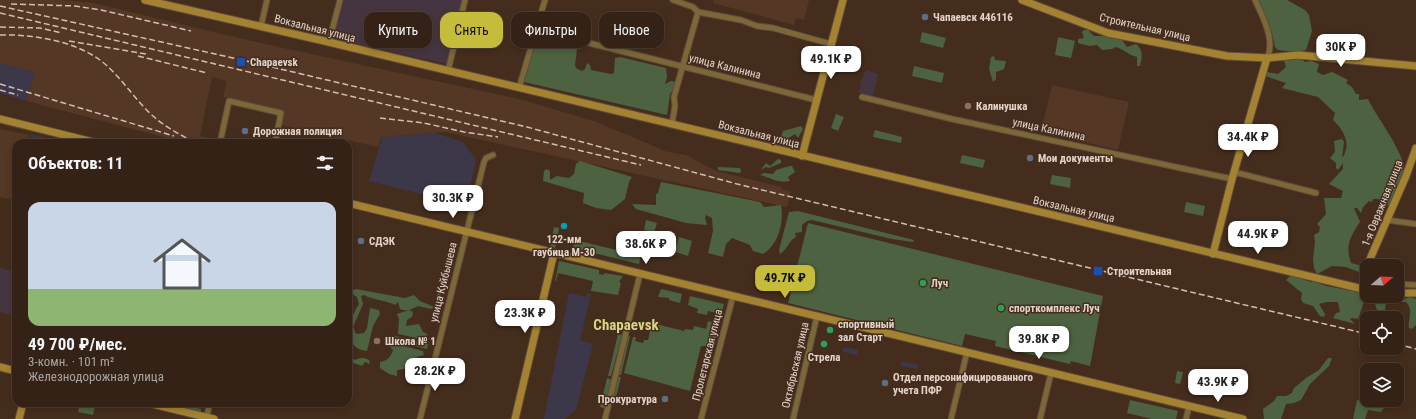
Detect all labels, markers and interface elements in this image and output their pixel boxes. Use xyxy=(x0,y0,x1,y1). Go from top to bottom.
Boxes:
place label: Чапаевск 446116 xyxy=(933,11,1013,24)
street label: Строительная улица xyxy=(1098,11,1192,44)
street label: Вокзальная улица xyxy=(273,12,357,45)
chip: Купить xyxy=(364,12,432,48)
chip: Снять xyxy=(440,12,503,48)
chip: Фильтры xyxy=(511,12,591,48)
chip: Новое xyxy=(599,12,664,48)
marker: Чапаевск 446116 xyxy=(920,12,930,22)
pin: 30K ₽ xyxy=(1313,34,1369,68)
text: 30K ₽ xyxy=(1325,39,1357,54)
pin: 49.1K ₽ xyxy=(794,46,868,80)
street label: улица Калинина xyxy=(687,51,762,82)
text: 49.1K ₽ xyxy=(810,51,852,66)
marker: Chapaevsk xyxy=(235,56,247,68)
place label: Chapaevsk xyxy=(250,56,299,69)
place label: Калинушка xyxy=(976,100,1027,113)
marker: Калинушка xyxy=(963,101,973,111)
street label: улица Калинина xyxy=(1011,115,1086,144)
street label: Вокзальная улица xyxy=(717,118,801,151)
pin: 34.4K ₽ xyxy=(1211,124,1285,158)
place label: Дорожная полиция xyxy=(253,125,342,138)
marker: Дорожная полиция xyxy=(240,126,250,136)
text: 34.4K ₽ xyxy=(1227,129,1269,144)
icon: filters xyxy=(314,152,336,174)
place label: Мои документы xyxy=(1038,152,1113,165)
text: Объектов: 11 xyxy=(28,153,123,173)
marker: Мои документы xyxy=(1025,153,1035,163)
street label: 1-я Овражная улица xyxy=(1359,158,1406,248)
pin: 30.3K ₽ xyxy=(416,185,490,219)
text: 30.3K ₽ xyxy=(432,190,474,205)
street label: Вокзальная улица xyxy=(1032,194,1116,225)
marker: 122-мм гаубица М-30 xyxy=(559,221,569,231)
pin: 44.9K ₽ xyxy=(1221,221,1295,255)
text: 44.9K ₽ xyxy=(1237,226,1279,241)
icon: home xyxy=(146,228,218,300)
pin: 38.6K ₽ xyxy=(609,231,683,265)
place label: 122-мм гаубица М-30 xyxy=(533,233,595,259)
place label: СДЭК xyxy=(369,235,396,248)
marker: СДЭК xyxy=(356,236,366,246)
text: 38.6K ₽ xyxy=(625,236,667,251)
street label: улица Куйбышева xyxy=(427,241,460,323)
north arrow xyxy=(1360,259,1404,303)
map controls xyxy=(1360,259,1404,407)
pin: 49.7K ₽ xyxy=(748,265,822,299)
marker: Строительная xyxy=(1092,265,1104,277)
place label: Строительная xyxy=(1107,265,1172,278)
text: 49.7K ₽ xyxy=(764,270,806,285)
place label: Луч xyxy=(931,277,948,290)
marker: Луч xyxy=(918,278,928,288)
pin: 23.3K ₽ xyxy=(488,300,562,334)
place label: спорткомплекс Луч xyxy=(1009,302,1100,315)
marker: спорткомплекс Луч xyxy=(996,303,1006,313)
text: 23.3K ₽ xyxy=(504,305,546,320)
street label: Пролетарская улица xyxy=(690,308,725,402)
button: locate xyxy=(1360,311,1404,355)
district label: Chapaevsk xyxy=(593,316,659,334)
place label: спортивный зал Старт xyxy=(838,318,894,344)
street label: Октябрьская улица xyxy=(779,321,812,409)
marker: спортивный зал Старт xyxy=(825,325,835,335)
pin: 39.8K ₽ xyxy=(1002,326,1076,360)
text: 39.8K ₽ xyxy=(1018,331,1060,346)
text: 49 700 ₽/мес. xyxy=(28,334,127,354)
place label: Школа № 1 xyxy=(385,335,436,348)
marker: Школа № 1 xyxy=(372,336,382,346)
marker: Стрела xyxy=(819,339,829,349)
place label: Стрела xyxy=(808,351,840,364)
text: 3-комн. · 101 m² xyxy=(28,354,114,369)
pin: 28.2K ₽ xyxy=(398,358,472,392)
text: 28.2K ₽ xyxy=(414,363,456,378)
button: layers xyxy=(1360,363,1404,407)
text: Железнодорожная улица xyxy=(28,369,164,384)
pin: 43.9K ₽ xyxy=(1181,369,1255,403)
place label: Отдел персонифицированного учета ПФР xyxy=(893,371,1034,397)
text: 43.9K ₽ xyxy=(1197,374,1239,389)
marker: Отдел персонифицированного учета ПФР xyxy=(880,378,890,388)
place label: Прокуратура xyxy=(598,393,657,406)
marker: Прокуратура xyxy=(660,394,670,404)

